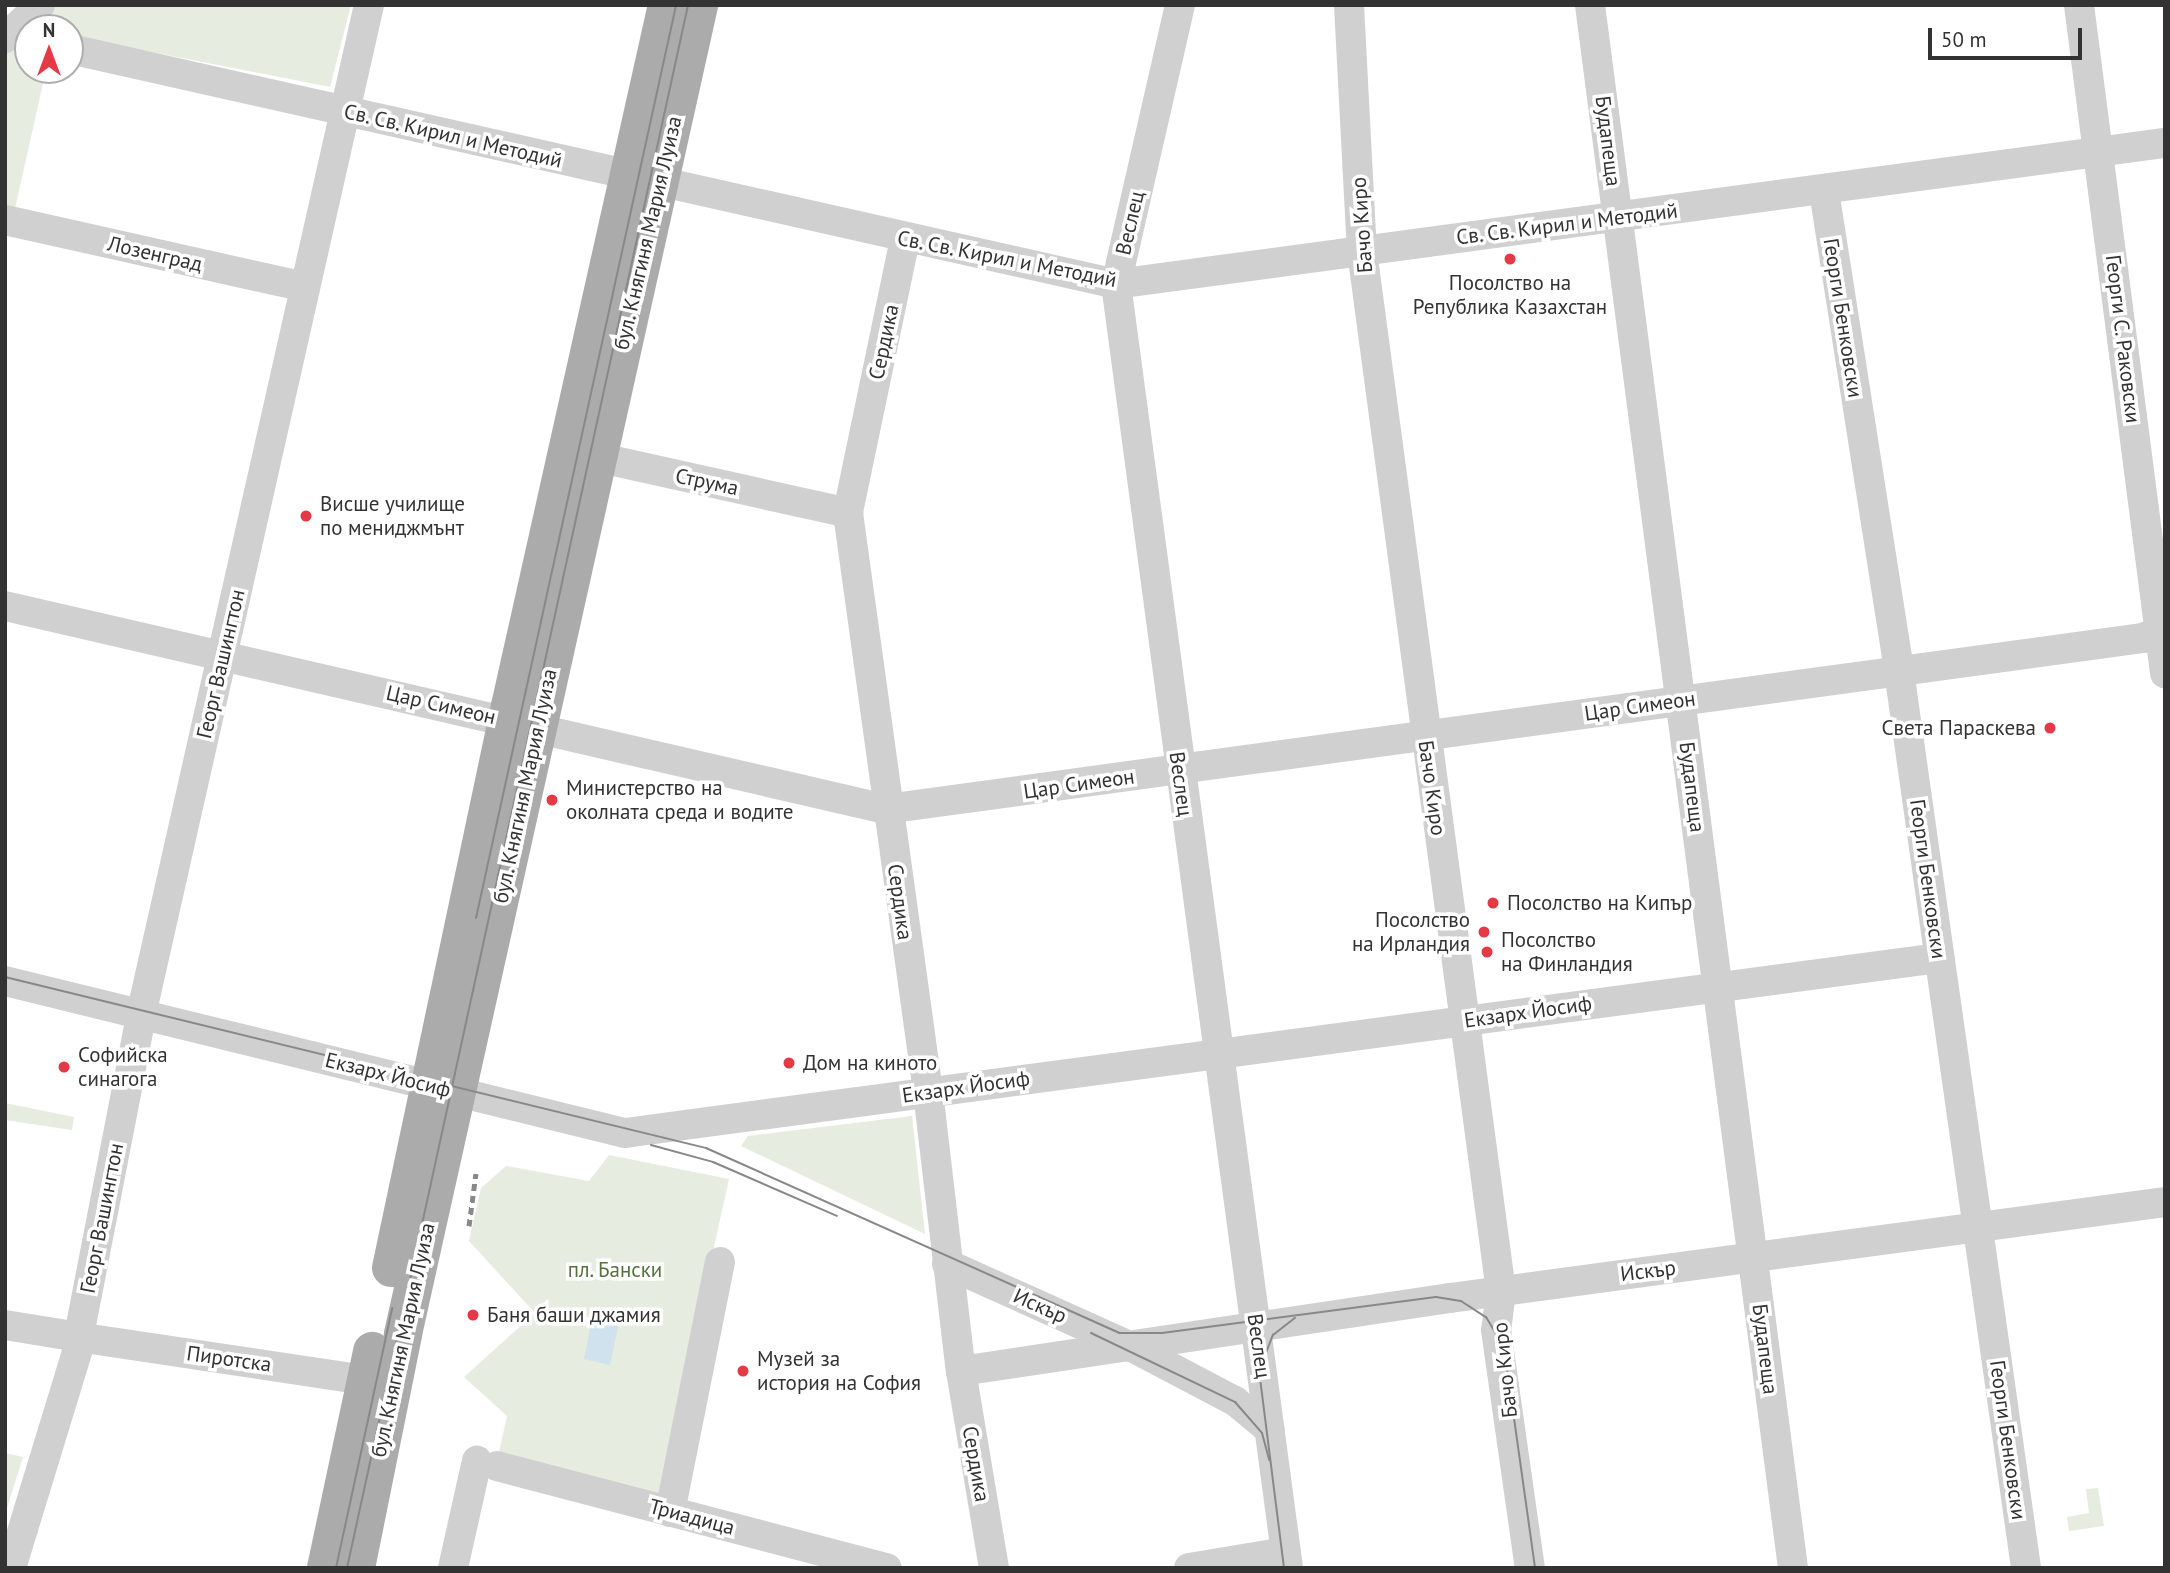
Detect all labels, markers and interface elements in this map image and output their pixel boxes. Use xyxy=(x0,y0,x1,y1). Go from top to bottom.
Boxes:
north arrow xyxy=(14,14,84,84)
scale bar xyxy=(1932,14,2086,58)
text: N xyxy=(43,18,55,42)
text: 50 m xyxy=(1941,26,1987,53)
street label: Будапеща xyxy=(1590,94,1626,188)
street label: Св. Св. Кирил и Методий xyxy=(340,98,566,174)
street label: бул. Княгиня Мария Луиза xyxy=(609,113,687,353)
street label: Бачо Киро xyxy=(1346,176,1378,274)
street label: Веслец xyxy=(1110,189,1150,257)
street label: Св. Св. Кирил и Методий xyxy=(1453,198,1681,250)
street label: Св. Св. Кирил и Методий xyxy=(894,225,1120,293)
street label: Лозенград xyxy=(105,231,205,277)
street label: Георги Бенковски xyxy=(1818,237,1868,399)
marker: Посолство на Република Казахстан xyxy=(1502,251,1518,267)
street label: Георги С. Раковски xyxy=(2100,253,2146,425)
place label: Посолство на Република Казахстан xyxy=(1413,270,1607,320)
street label: Сердика xyxy=(864,302,904,382)
street label: Струма xyxy=(673,463,741,501)
place label: Висше училище по мениджмънт xyxy=(320,491,465,541)
marker: Висше училище по мениджмънт xyxy=(298,508,314,524)
street label: Георг Вашингтон xyxy=(192,587,250,741)
street label: бул. Княгиня Мария Луиза xyxy=(488,666,562,906)
street label: Цар Симеон xyxy=(384,680,498,730)
street label: Цар Симеон xyxy=(1583,686,1697,726)
place label: Света Параскева xyxy=(1882,715,2036,741)
marker: Света Параскева xyxy=(2042,720,2058,736)
street label: Бачо Киро xyxy=(1413,739,1451,837)
street label: Будапеща xyxy=(1674,740,1710,834)
street label: Веслец xyxy=(1164,750,1198,818)
street label: Цар Симеон xyxy=(1022,764,1136,804)
place label: Министерство на околната среда и водите xyxy=(566,775,794,825)
marker: Министерство на околната среда и водите xyxy=(544,792,560,808)
street label: Георги Бенковски xyxy=(1904,798,1952,960)
street label: Сердика xyxy=(882,862,918,942)
place label: Посолство на Кипър xyxy=(1507,890,1692,916)
marker: Посолство на Кипър xyxy=(1485,895,1501,911)
place label: Посолство на Ирландия xyxy=(1352,907,1470,957)
marker: Посолство на Ирландия xyxy=(1476,924,1492,940)
place label: Посолство на Финландия xyxy=(1501,927,1633,977)
marker: Посолство на Финландия xyxy=(1479,944,1495,960)
street label: Екзарх Йосиф xyxy=(1462,991,1594,1033)
place label: Софийска синагога xyxy=(78,1042,168,1092)
street label: Екзарх Йосиф xyxy=(322,1047,454,1103)
place label: Дом на киното xyxy=(803,1050,937,1076)
marker: Дом на киното xyxy=(781,1055,797,1071)
marker: Софийска синагога xyxy=(56,1059,72,1075)
street label: Екзарх Йосиф xyxy=(900,1066,1032,1108)
street label: Георг Вашингтон xyxy=(75,1140,129,1296)
street label: бул. Княгиня Мария Луиза xyxy=(366,1220,440,1460)
street label: Искър xyxy=(1619,1255,1677,1287)
park label: пл. Бански xyxy=(567,1257,663,1283)
street label: Искър xyxy=(1009,1283,1071,1329)
place label: Баня баши джамия xyxy=(487,1302,661,1328)
street label: Будапеща xyxy=(1747,1302,1783,1396)
marker: Баня баши джамия xyxy=(465,1307,481,1323)
street label: Веслец xyxy=(1242,1312,1276,1380)
street label: Бачо Киро xyxy=(1487,1321,1523,1419)
street label: Пиротска xyxy=(185,1341,273,1377)
place label: Музей за история на София xyxy=(757,1346,921,1396)
street label: Георги Бенковски xyxy=(1984,1359,2032,1521)
marker: Музей за история на София xyxy=(735,1363,751,1379)
street label: Сердика xyxy=(957,1424,995,1504)
street label: Триадица xyxy=(647,1494,737,1540)

